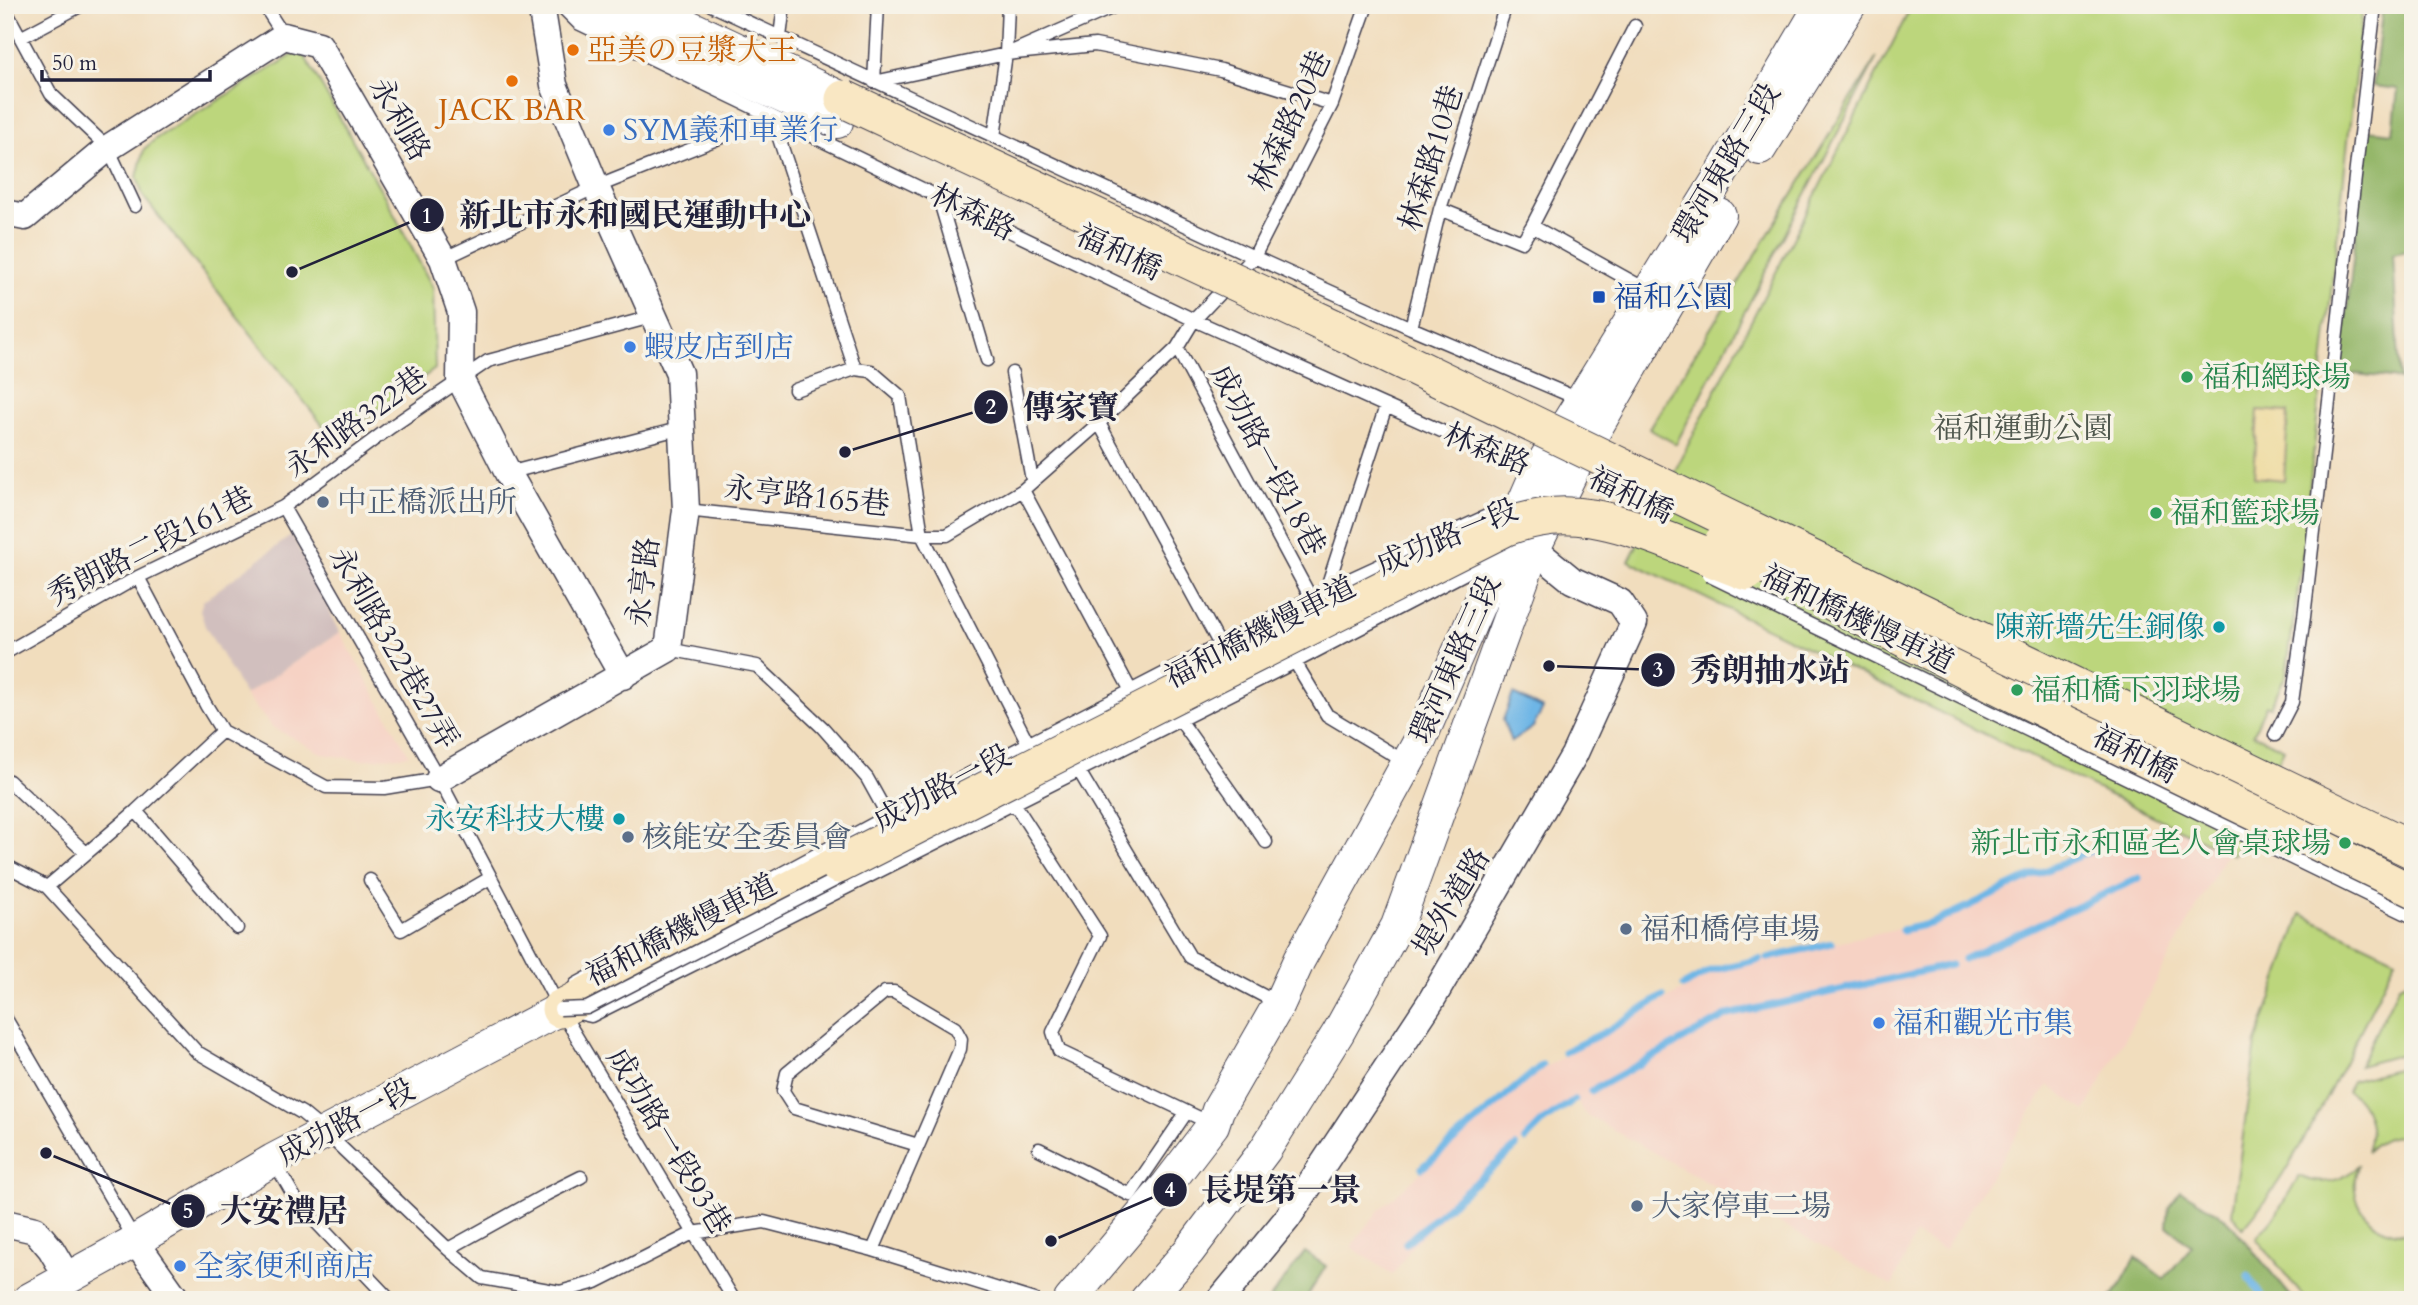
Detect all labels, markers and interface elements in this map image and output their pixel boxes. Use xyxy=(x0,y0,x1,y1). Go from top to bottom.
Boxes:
place label: 亞美の豆漿大王 xyxy=(587,30,797,71)
scale bar xyxy=(42,38,210,82)
marker: 亞美の豆漿大王 xyxy=(565,42,581,58)
street label: 林森路20巷 xyxy=(1240,44,1341,198)
text: 50 m xyxy=(52,49,97,78)
street label: 永利路 xyxy=(359,70,440,168)
marker: JACK BAR xyxy=(504,73,520,89)
street label: 環河東路三段 xyxy=(1663,76,1790,251)
street label: 林森路10巷 xyxy=(1390,80,1473,236)
place label: JACK BAR xyxy=(434,90,586,131)
place label: SYM義和車業行 xyxy=(623,110,839,151)
marker: SYM義和車業行 xyxy=(601,122,617,138)
street label: 林森路 xyxy=(923,174,1022,251)
callout: 新北市永和國民運動中心 xyxy=(410,189,825,242)
text: 新北市永和國民運動中心 xyxy=(459,194,811,238)
text: 1 xyxy=(422,202,432,231)
street label: 福和橋 xyxy=(1069,215,1168,290)
place label: 福和公園 xyxy=(1613,277,1733,318)
marker: 福和公園 xyxy=(1591,289,1607,305)
place label: 蝦皮店到店 xyxy=(644,327,794,368)
marker: 蝦皮店到店 xyxy=(622,339,638,355)
street label: 永利路322巷 xyxy=(277,357,436,488)
place label: 福和網球場 xyxy=(2201,357,2351,398)
street label: 成功路一段18巷 xyxy=(1200,358,1335,563)
marker: 福和網球場 xyxy=(2179,369,2195,385)
callout: 傳家寶 xyxy=(974,380,1133,433)
text: 傳家寶 xyxy=(1023,386,1119,430)
text: 2 xyxy=(986,393,997,422)
park label: 福和運動公園 xyxy=(1933,408,2113,449)
street label: 林森路 xyxy=(1437,414,1536,485)
street label: 福和橋 xyxy=(1581,457,1680,534)
street label: 永亨路165巷 xyxy=(722,467,892,526)
street label: 秀朗路二段161巷 xyxy=(40,477,260,616)
place label: 中正橋派出所 xyxy=(337,482,517,523)
street label: 成功路一段 xyxy=(1370,489,1524,586)
place label: 福和籃球場 xyxy=(2170,493,2320,534)
marker: 中正橋派出所 xyxy=(315,494,331,510)
marker: 福和籃球場 xyxy=(2148,505,2164,521)
street label: 永亨路 xyxy=(618,535,669,629)
street label: 永利路322巷27弄 xyxy=(319,540,468,757)
street label: 福和橋機慢車道 xyxy=(1754,555,1961,684)
street label: 福和橋機慢車道 xyxy=(1157,567,1363,698)
street label: 環河東路三段 xyxy=(1400,569,1511,750)
place label: 陳新墻先生銅像 xyxy=(1995,607,2205,648)
marker: 陳新墻先生銅像 xyxy=(2211,619,2227,635)
callout: 秀朗抽水站 xyxy=(1641,643,1864,696)
text: 秀朗抽水站 xyxy=(1690,649,1850,693)
text: 3 xyxy=(1653,656,1663,685)
place label: 福和橋下羽球場 xyxy=(2031,670,2241,711)
marker: 福和橋下羽球場 xyxy=(2009,682,2025,698)
street label: 福和橋 xyxy=(2085,716,2184,793)
street label: 成功路一段 xyxy=(866,735,1018,842)
place label: 永安科技大樓 xyxy=(425,799,605,840)
marker: 永安科技大樓 xyxy=(611,811,627,827)
place label: 核能安全委員會 xyxy=(642,817,852,858)
place label: 新北市永和區老人會桌球場 xyxy=(1971,823,2331,864)
marker: 核能安全委員會 xyxy=(620,829,636,845)
marker: 新北市永和區老人會桌球場 xyxy=(2337,835,2353,851)
street label: 堤外道路 xyxy=(1403,840,1500,964)
street label: 福和橋機慢車道 xyxy=(578,865,784,996)
place label: 福和橋停車場 xyxy=(1640,909,1820,950)
marker: 福和橋停車場 xyxy=(1618,921,1634,937)
place label: 福和觀光市集 xyxy=(1893,1003,2073,1044)
marker: 福和觀光市集 xyxy=(1871,1015,1887,1031)
street label: 成功路一段93巷 xyxy=(597,1040,740,1242)
street label: 成功路一段 xyxy=(270,1069,422,1176)
callout: 長堤第一景 xyxy=(1152,1163,1375,1216)
text: 長堤第一景 xyxy=(1201,1169,1361,1213)
text: 4 xyxy=(1165,1176,1176,1205)
callout: 大安禮居 xyxy=(171,1185,362,1238)
place label: 大家停車二場 xyxy=(1651,1186,1831,1227)
text: 大安禮居 xyxy=(220,1190,348,1234)
text: 5 xyxy=(183,1197,193,1226)
marker: 大家停車二場 xyxy=(1629,1198,1645,1214)
place label: 全家便利商店 xyxy=(194,1246,374,1287)
marker: 全家便利商店 xyxy=(172,1258,188,1274)

